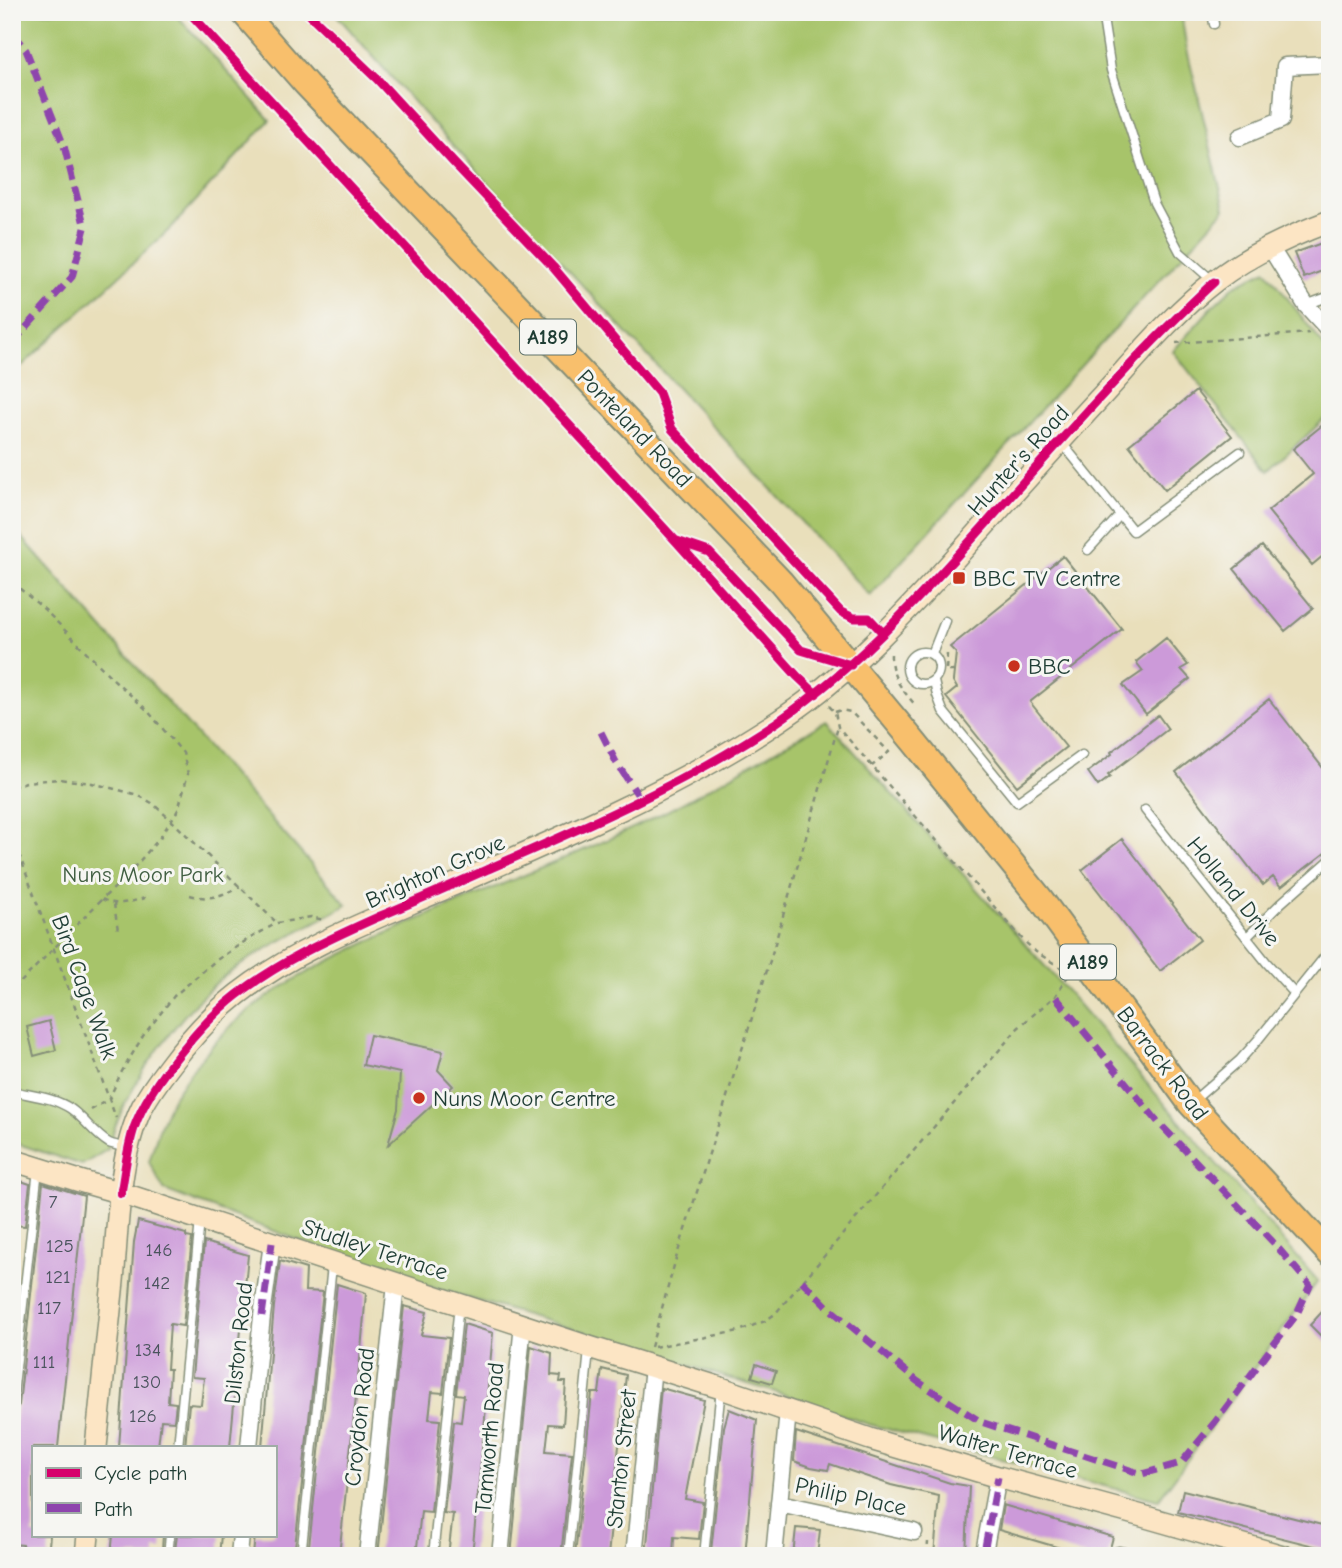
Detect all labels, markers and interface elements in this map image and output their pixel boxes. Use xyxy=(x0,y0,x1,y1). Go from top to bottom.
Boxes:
road number: A189 xyxy=(520,320,576,354)
street label: Ponteland Road xyxy=(572,364,698,493)
street label: Hunter's Road xyxy=(962,400,1075,521)
place label: BBC TV Centre xyxy=(973,565,1121,592)
marker: BBC TV Centre xyxy=(951,570,967,586)
place label: BBC xyxy=(1028,653,1071,680)
marker: BBC xyxy=(1006,658,1022,674)
street label: Brighton Grove xyxy=(361,829,509,914)
street label: Holland Drive xyxy=(1181,831,1286,951)
park label: Nuns Moor Park xyxy=(62,861,224,888)
street label: Bird Cage Walk xyxy=(46,911,123,1063)
road number: A189 xyxy=(1060,944,1116,979)
street label: Barrack Road xyxy=(1111,1001,1214,1125)
place label: Nuns Moor Centre xyxy=(433,1085,615,1112)
marker: Nuns Moor Centre xyxy=(411,1090,427,1106)
house number: 7 xyxy=(49,1191,58,1213)
street label: Studley Terrace xyxy=(299,1213,451,1286)
house number: 125 xyxy=(46,1235,74,1257)
house number: 146 xyxy=(146,1239,172,1261)
house number: 121 xyxy=(46,1266,71,1288)
house number: 142 xyxy=(144,1272,170,1294)
street label: Dilston Road xyxy=(219,1281,258,1405)
house number: 117 xyxy=(37,1297,61,1319)
house number: 134 xyxy=(135,1339,161,1361)
street label: Croydon Road xyxy=(339,1346,380,1488)
house number: 111 xyxy=(33,1351,55,1373)
street label: Tamworth Road xyxy=(469,1361,510,1515)
house number: 130 xyxy=(133,1371,161,1393)
street label: Stanton Street xyxy=(601,1387,642,1530)
house number: 126 xyxy=(129,1405,157,1427)
street label: Walter Terrace xyxy=(935,1419,1081,1484)
legend xyxy=(32,1446,276,1536)
text: Cycle path xyxy=(94,1461,187,1485)
street label: Philip Place xyxy=(793,1472,909,1521)
text: Path xyxy=(94,1497,133,1521)

